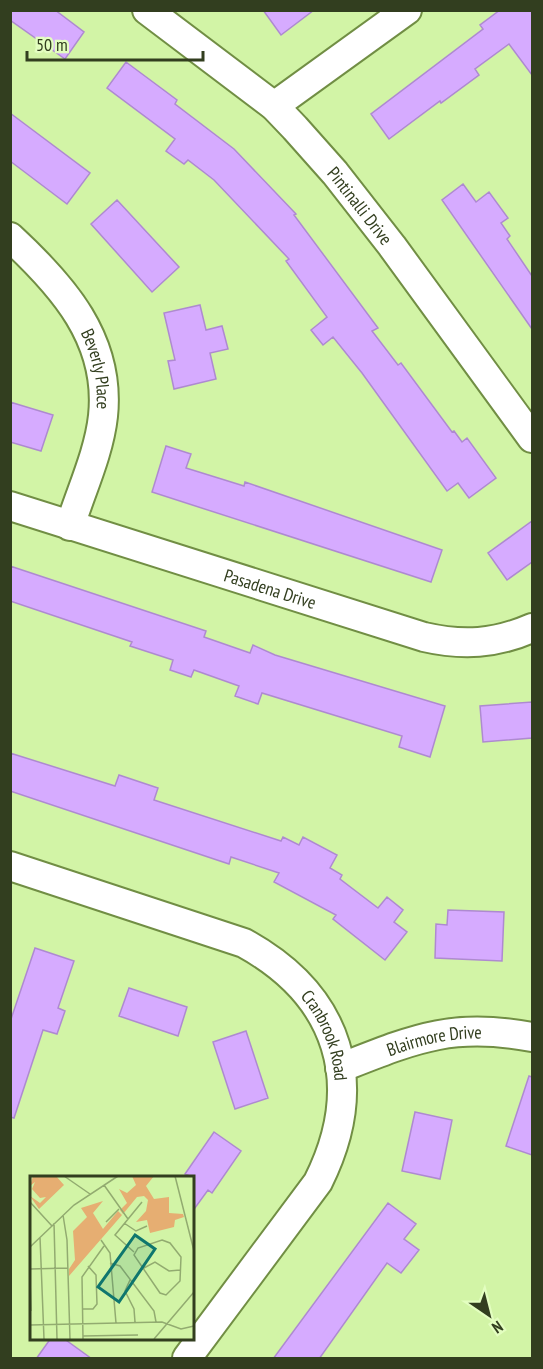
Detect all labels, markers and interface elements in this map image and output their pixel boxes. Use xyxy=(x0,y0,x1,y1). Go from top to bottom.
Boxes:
scale bar xyxy=(27,24,202,62)
text: 50 m xyxy=(36,33,68,56)
street label: Pintinalli Drive xyxy=(323,161,398,249)
street label: Beverly Place xyxy=(76,325,115,410)
street label: Pasadena Drive xyxy=(222,563,319,614)
street label: Cranbrook Road xyxy=(297,985,353,1082)
street label: Blairmore Drive xyxy=(383,1020,482,1061)
inset map xyxy=(30,1176,194,1339)
north arrow xyxy=(459,1285,519,1345)
text: N xyxy=(488,1317,507,1338)

